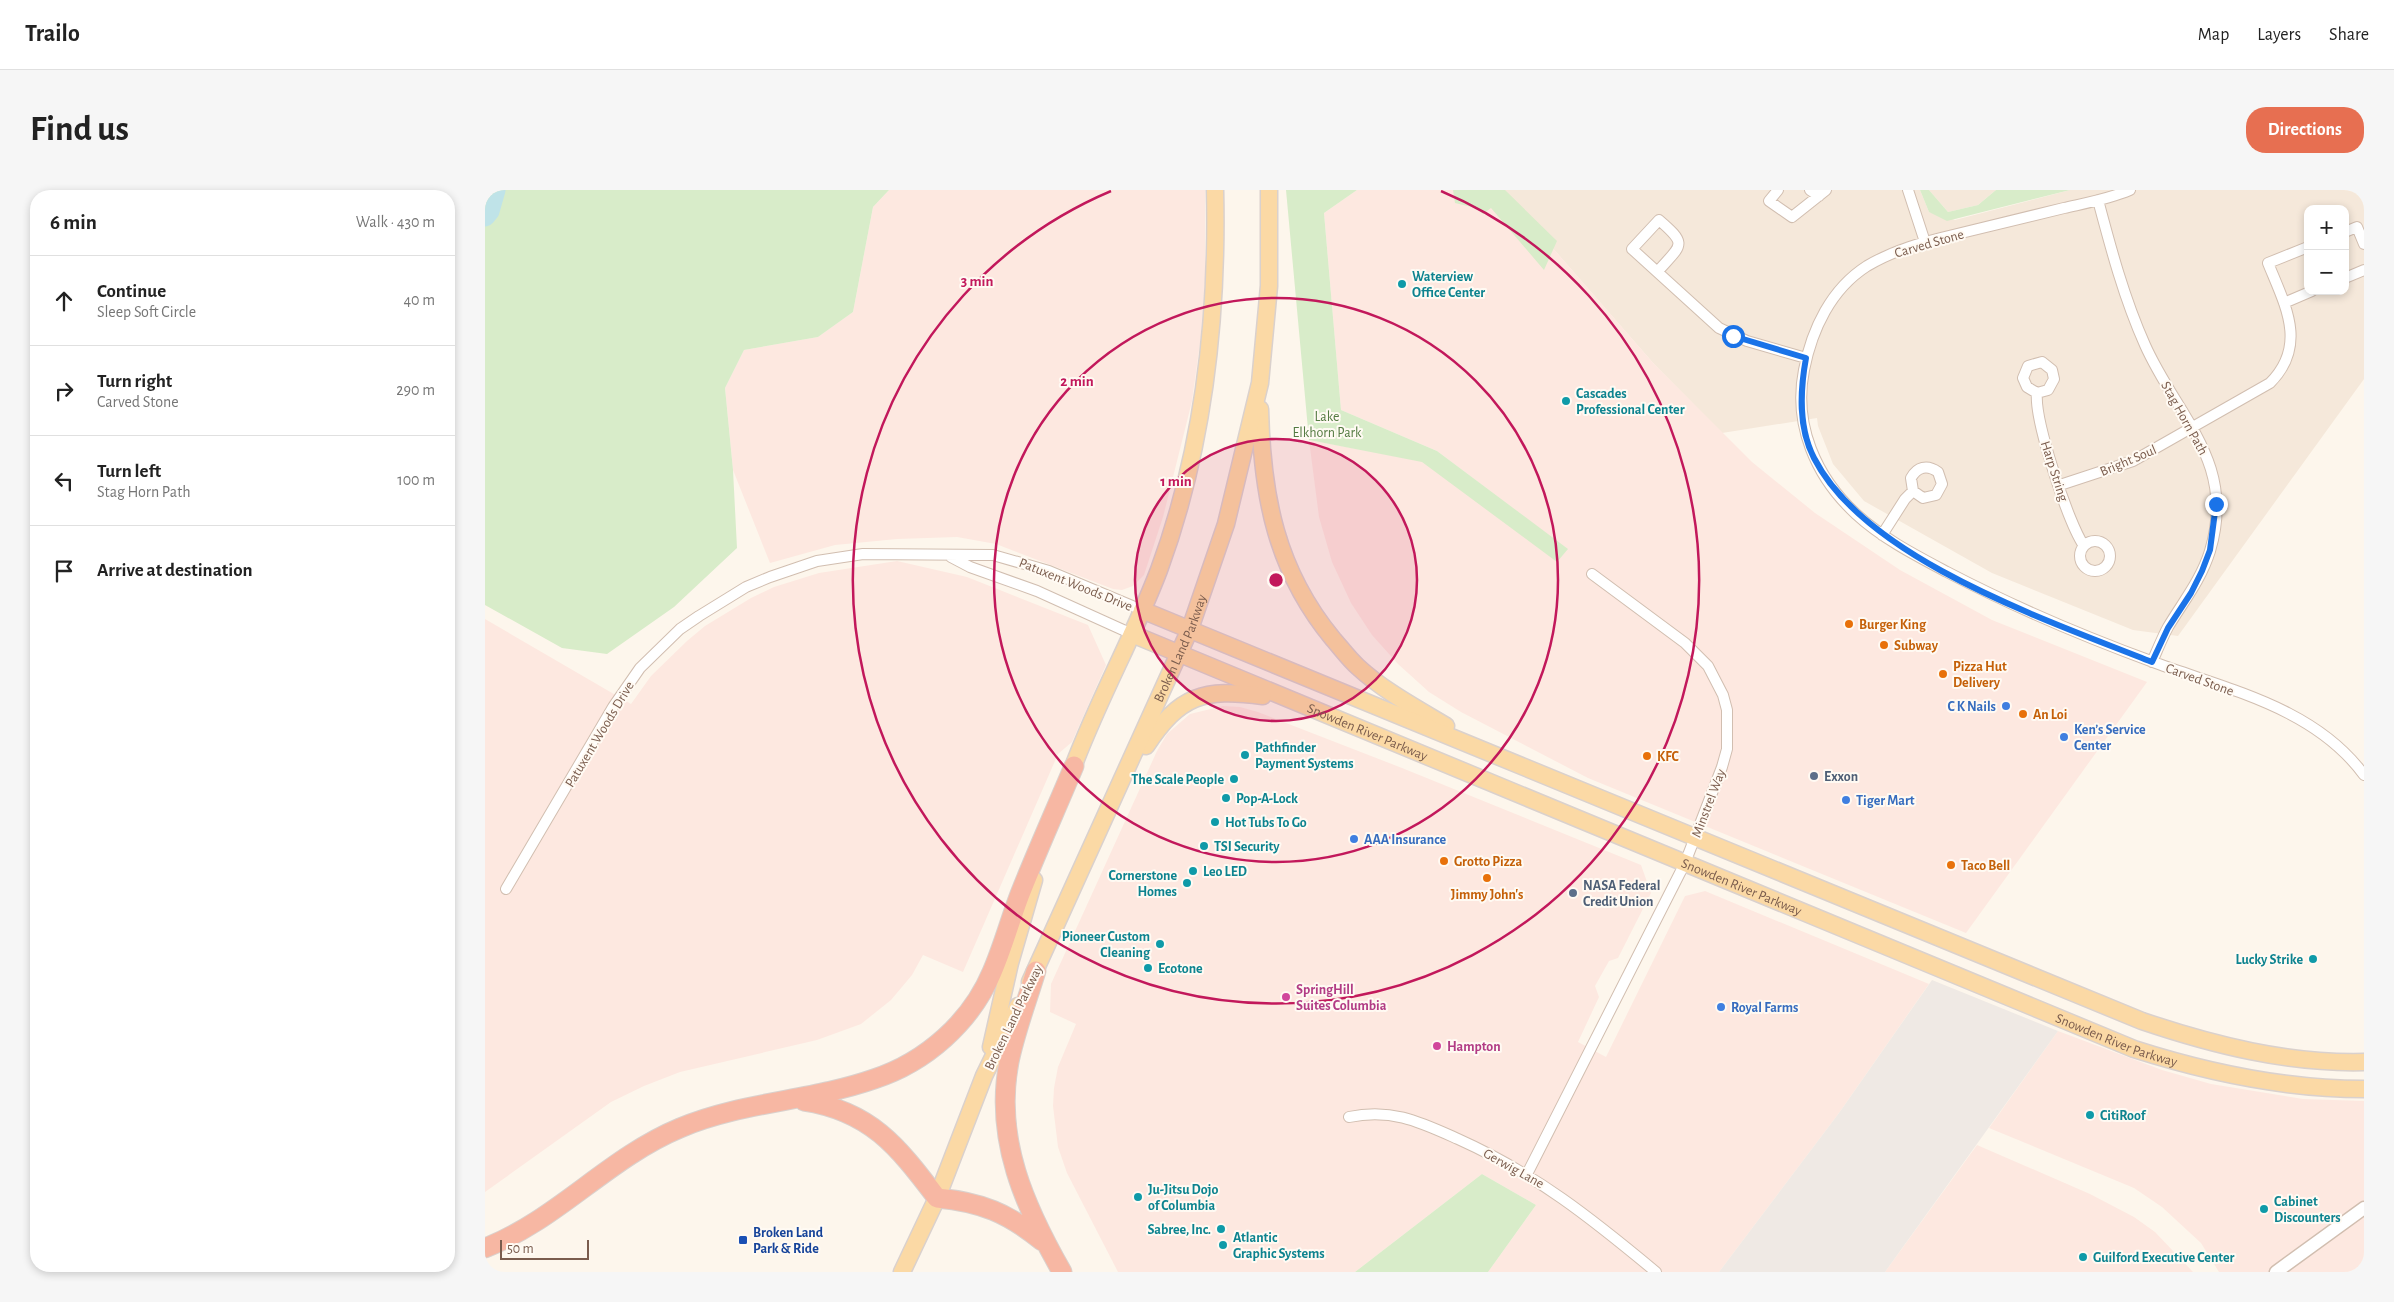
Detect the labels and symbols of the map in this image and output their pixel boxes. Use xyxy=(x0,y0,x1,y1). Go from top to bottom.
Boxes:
street label: Carved Stone xyxy=(1893,227,1965,261)
place label: Waterview Office Center xyxy=(1412,270,1485,300)
text: 3 min xyxy=(961,274,993,289)
marker: Waterview Office Center xyxy=(1396,278,1408,290)
route start xyxy=(1722,325,1745,348)
text: 2 min xyxy=(1060,374,1094,389)
street label: Stag Horn Path xyxy=(2158,379,2210,458)
place label: Cascades Professional Center xyxy=(1576,387,1685,417)
marker: Cascades Professional Center xyxy=(1560,395,1572,407)
park label: Lake Elkhorn Park xyxy=(1293,410,1362,440)
street label: Harp String xyxy=(2038,439,2070,503)
street label: Bright Soul xyxy=(2098,443,2159,479)
text: 1 min xyxy=(1160,474,1192,489)
route end xyxy=(2205,493,2228,516)
street label: Patuxent Woods Drive xyxy=(1017,556,1134,614)
centre of rings xyxy=(1267,571,1285,589)
street label: Broken Land Parkway xyxy=(1152,593,1209,705)
marker: Burger King xyxy=(1843,618,1855,630)
place label: Burger King xyxy=(1859,618,1927,632)
marker: Subway xyxy=(1878,639,1890,651)
place label: Subway xyxy=(1894,639,1939,653)
place label: Pizza Hut Delivery xyxy=(1953,660,2007,690)
street label: Carved Stone xyxy=(2164,661,2236,699)
marker: Pizza Hut Delivery xyxy=(1937,668,1949,680)
street label: Patuxent Woods Drive xyxy=(563,679,637,790)
place label: C K Nails xyxy=(1947,700,1996,714)
marker: C K Nails xyxy=(2000,700,2012,712)
street label: Snowden River Parkway xyxy=(1305,701,1429,764)
marker: An Loi xyxy=(2017,708,2029,720)
place label: An Loi xyxy=(2033,708,2067,722)
place label: Ken’s Service Center xyxy=(2074,723,2146,753)
marker: Ken’s Service Center xyxy=(2058,731,2070,743)
place label: Pathfinder Payment Systems xyxy=(1255,741,1354,771)
marker: Pathfinder Payment Systems xyxy=(1239,749,1251,761)
marker: KFC xyxy=(1641,750,1653,762)
place label: KFC xyxy=(1657,750,1680,764)
street label: Minstrel Way xyxy=(1689,767,1728,839)
marker: Exxon xyxy=(1808,770,1820,782)
place label: Exxon xyxy=(1824,770,1858,784)
place label: The Scale People xyxy=(1131,773,1224,787)
marker: The Scale People xyxy=(1228,773,1240,785)
marker: Pop-A-Lock xyxy=(1220,792,1232,804)
place label: Pop-A-Lock xyxy=(1236,792,1298,806)
marker: Tiger Mart xyxy=(1840,794,1852,806)
place label: Tiger Mart xyxy=(1856,794,1915,808)
marker: Hot Tubs To Go xyxy=(1209,816,1221,828)
place label: Hot Tubs To Go xyxy=(1225,816,1307,830)
marker: AAA Insurance xyxy=(1348,833,1360,845)
place label: AAA Insurance xyxy=(1364,833,1447,847)
marker: TSI Security xyxy=(1198,840,1210,852)
place label: TSI Security xyxy=(1214,840,1280,854)
marker: Grotto Pizza xyxy=(1438,855,1450,867)
place label: Grotto Pizza xyxy=(1454,855,1523,869)
street label: Snowden River Parkway xyxy=(1679,856,1804,919)
marker: Taco Bell xyxy=(1945,859,1957,871)
place label: Taco Bell xyxy=(1961,859,2010,873)
marker: Leo LED xyxy=(1187,865,1199,877)
place label: Leo LED xyxy=(1203,865,1247,879)
place label: Cornerstone Homes xyxy=(1109,869,1177,899)
marker: Jimmy John's xyxy=(1481,872,1493,884)
marker: Cornerstone Homes xyxy=(1181,877,1193,889)
place label: NASA Federal Credit Union xyxy=(1583,879,1660,909)
marker: NASA Federal Credit Union xyxy=(1567,887,1579,899)
place label: Jimmy John's xyxy=(1451,888,1523,902)
place label: Pioneer Custom Cleaning xyxy=(1062,930,1151,960)
marker: Pioneer Custom Cleaning xyxy=(1154,938,1166,950)
place label: Lucky Strike xyxy=(2235,953,2303,967)
marker: Lucky Strike xyxy=(2307,953,2319,965)
street label: Broken Land Parkway xyxy=(982,962,1046,1072)
marker: Ecotone xyxy=(1142,962,1154,974)
place label: Ecotone xyxy=(1158,962,1203,976)
place label: SpringHill Suites Columbia xyxy=(1296,983,1387,1013)
marker: SpringHill Suites Columbia xyxy=(1280,991,1292,1003)
marker: Royal Farms xyxy=(1715,1001,1727,1013)
place label: Royal Farms xyxy=(1731,1001,1798,1015)
street label: Snowden River Parkway xyxy=(2053,1011,2179,1070)
marker: Hampton xyxy=(1431,1040,1443,1052)
place label: Hampton xyxy=(1447,1040,1501,1054)
marker: CitiRoof xyxy=(2084,1109,2096,1121)
place label: CitiRoof xyxy=(2100,1109,2147,1123)
street label: Gerwig Lane xyxy=(1481,1146,1546,1191)
place label: Ju-Jitsu Dojo of Columbia xyxy=(1148,1183,1219,1213)
marker: Ju-Jitsu Dojo of Columbia xyxy=(1132,1191,1144,1203)
place label: Cabinet Discounters xyxy=(2274,1195,2341,1225)
marker: Cabinet Discounters xyxy=(2258,1203,2270,1215)
place label: Sabree, Inc. xyxy=(1147,1223,1211,1237)
marker: Sabree, Inc. xyxy=(1215,1223,1227,1235)
place label: Broken Land Park & Ride xyxy=(753,1226,824,1256)
place label: Atlantic Graphic Systems xyxy=(1233,1231,1325,1261)
marker: Broken Land Park & Ride xyxy=(737,1234,749,1246)
scale bar xyxy=(500,1237,589,1260)
marker: Atlantic Graphic Systems xyxy=(1217,1239,1229,1251)
marker: Guilford Executive Center xyxy=(2077,1251,2089,1263)
place label: Guilford Executive Center xyxy=(2093,1251,2235,1265)

